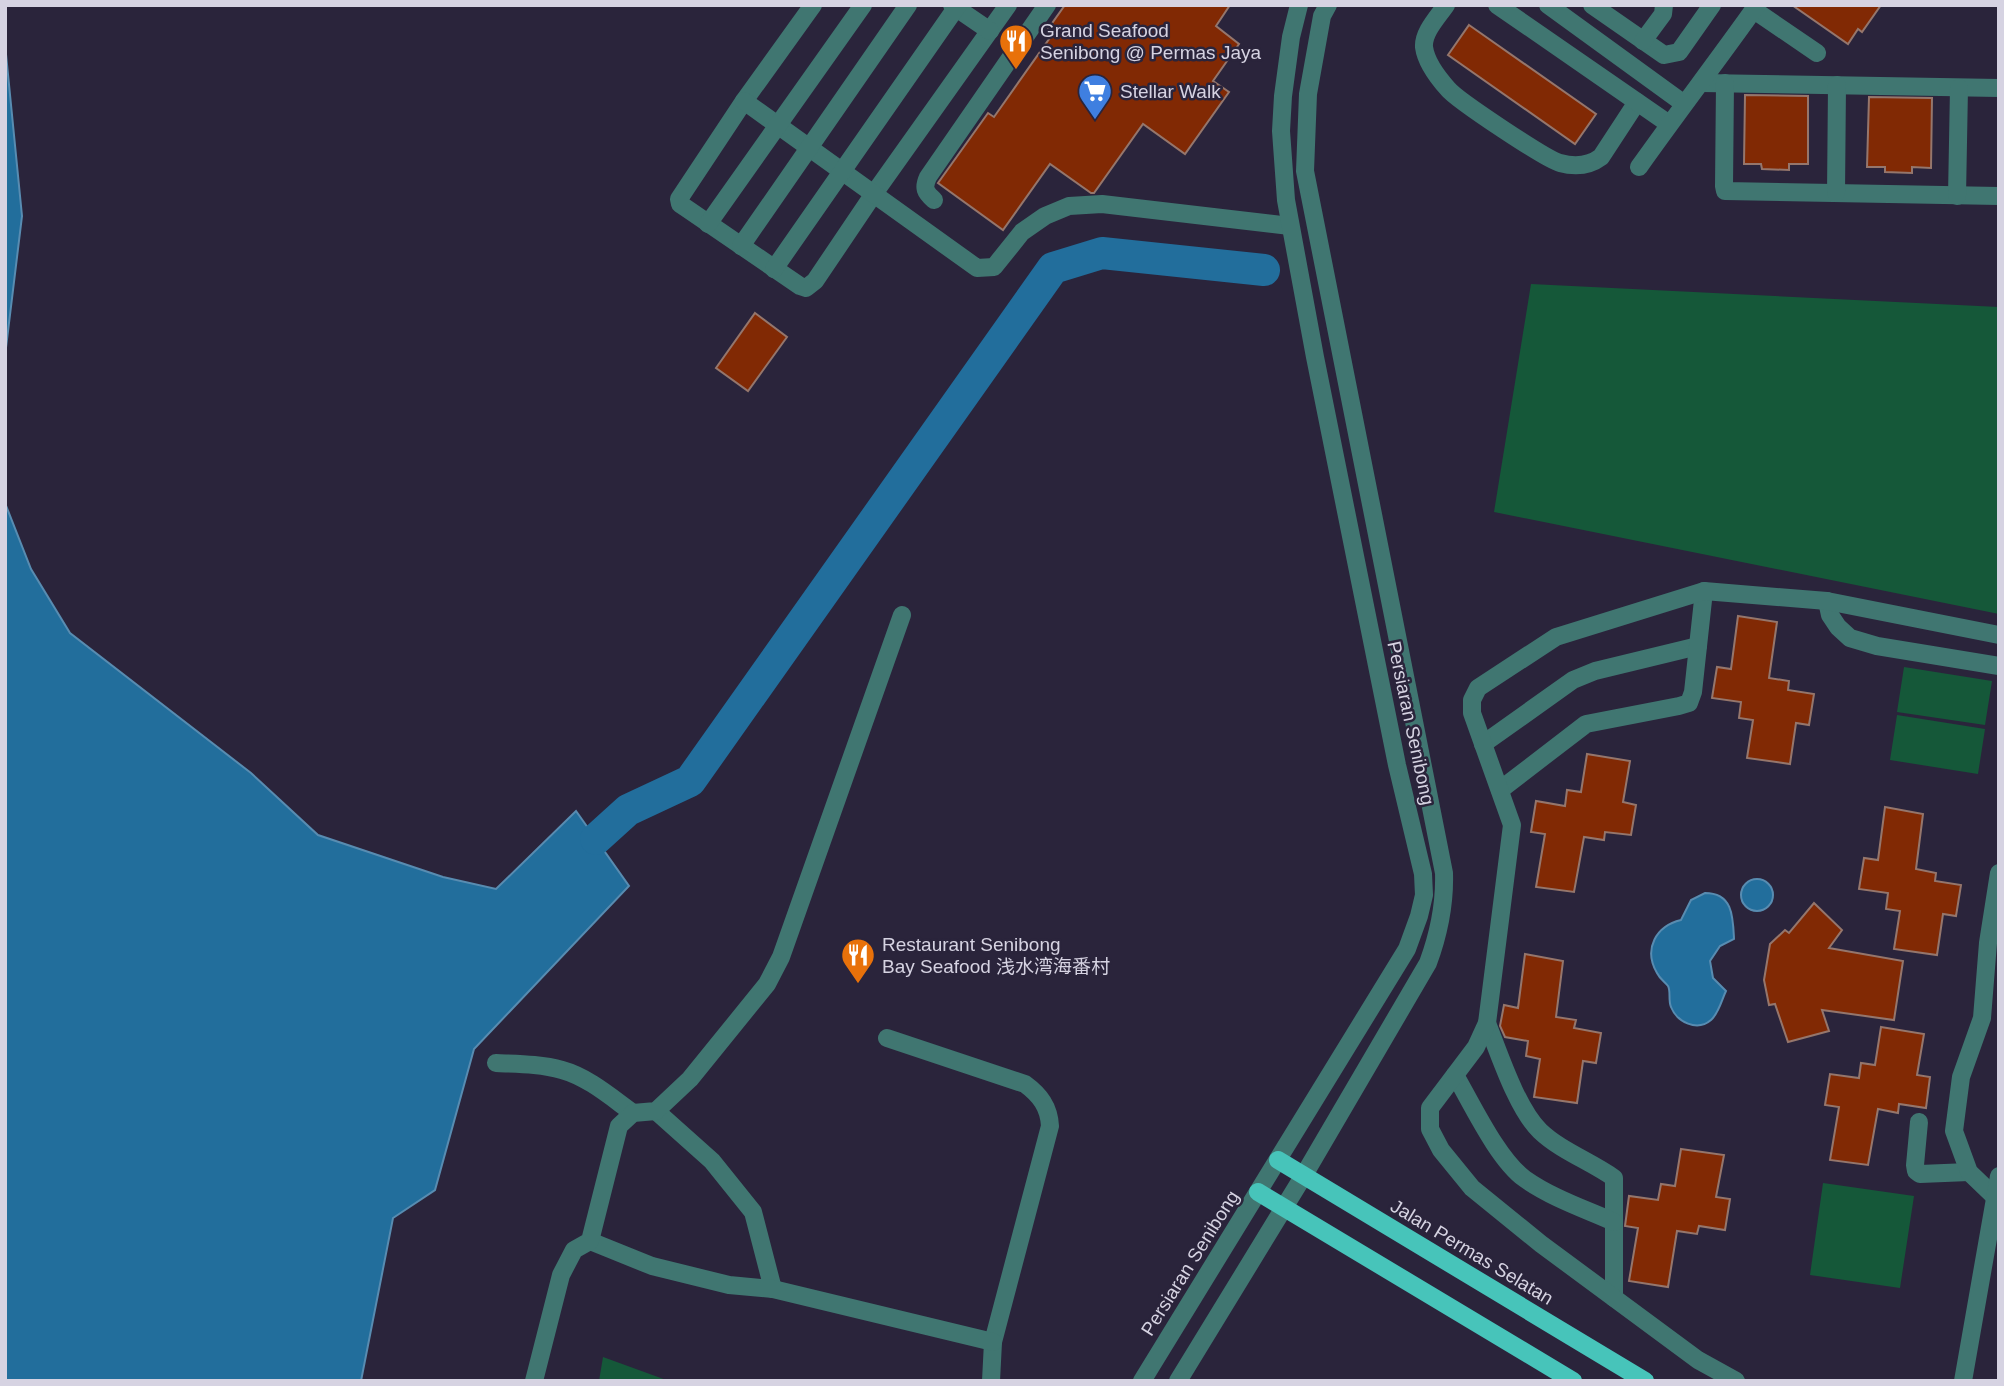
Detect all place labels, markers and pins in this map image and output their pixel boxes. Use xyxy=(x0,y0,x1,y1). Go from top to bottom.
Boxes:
place label: Grand Seafood Senibong @ Permas Jaya xyxy=(1040,20,1261,63)
restaurant icon: Grand Seafood Senibong @ Permas Jaya xyxy=(997,22,1035,71)
supermarket icon: Stellar Walk xyxy=(1076,72,1114,121)
place label: Stellar Walk xyxy=(1120,81,1221,102)
place label: Restaurant Senibong Bay Seafood 浅水湾海番村 xyxy=(882,934,1110,977)
restaurant icon: Restaurant Senibong Bay Seafood 浅水湾海番村 xyxy=(839,936,877,985)

